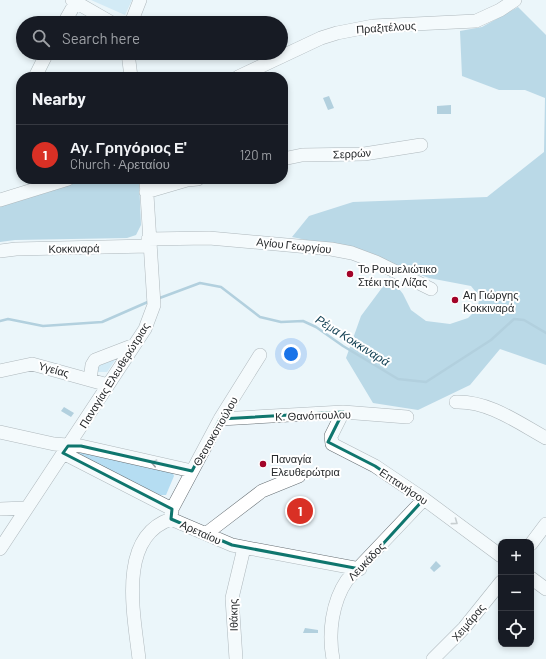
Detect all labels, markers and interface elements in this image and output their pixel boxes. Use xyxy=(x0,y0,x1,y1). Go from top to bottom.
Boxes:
search box xyxy=(16,16,288,60)
street label: Πραξιτέλους xyxy=(356,18,416,36)
icon: search xyxy=(30,27,52,49)
text: Search here xyxy=(62,29,140,47)
text: Nearby xyxy=(32,88,86,108)
text: Αγ. Γρηγόριος Ε' xyxy=(70,138,187,156)
street label: Σερρών xyxy=(333,145,372,160)
text: 1 xyxy=(43,147,47,163)
text: 120 m xyxy=(240,147,272,163)
text: Church · Αρεταίου xyxy=(70,156,170,172)
street label: Αγίου Γεωργίου xyxy=(256,235,332,255)
street label: Κοκκιναρά xyxy=(48,241,100,255)
place label: Το Ρουμελιώτικο Στέκι της Λίζας xyxy=(358,262,437,288)
marker: Το Ρουμελιώτικο Στέκι της Λίζας xyxy=(345,269,355,279)
place label: Αη Γιώργης Κοκκιναρά xyxy=(463,288,518,314)
marker: Αη Γιώργης Κοκκιναρά xyxy=(450,295,460,305)
water label: Ρέμα Κοκκιναρά xyxy=(313,312,394,370)
street label: Παναγίας Ελευθερώτριας xyxy=(76,320,152,430)
your location xyxy=(281,344,301,364)
street label: Υγείας xyxy=(37,359,71,379)
street label: Θεοτοκοπούλου xyxy=(190,394,240,468)
street label: Κ. Θανόπουλου xyxy=(275,407,351,423)
place label: Παναγία Ελευθερώτρια xyxy=(271,452,341,478)
one-way arrow xyxy=(151,459,157,467)
marker: Παναγία Ελευθερώτρια xyxy=(258,459,268,469)
street label: Επτανήσου xyxy=(377,465,431,507)
pin: 1 xyxy=(287,496,313,526)
street label: Αρεταίου xyxy=(178,517,224,547)
one-way arrow xyxy=(451,517,458,524)
street label: Λευκάδος xyxy=(345,539,387,583)
map controls xyxy=(498,539,534,647)
button: + xyxy=(498,539,534,575)
button: − xyxy=(498,575,534,611)
street label: Ιθάκης xyxy=(226,599,240,631)
street label: Χειμάρας xyxy=(449,601,487,643)
button: locate xyxy=(498,611,534,647)

